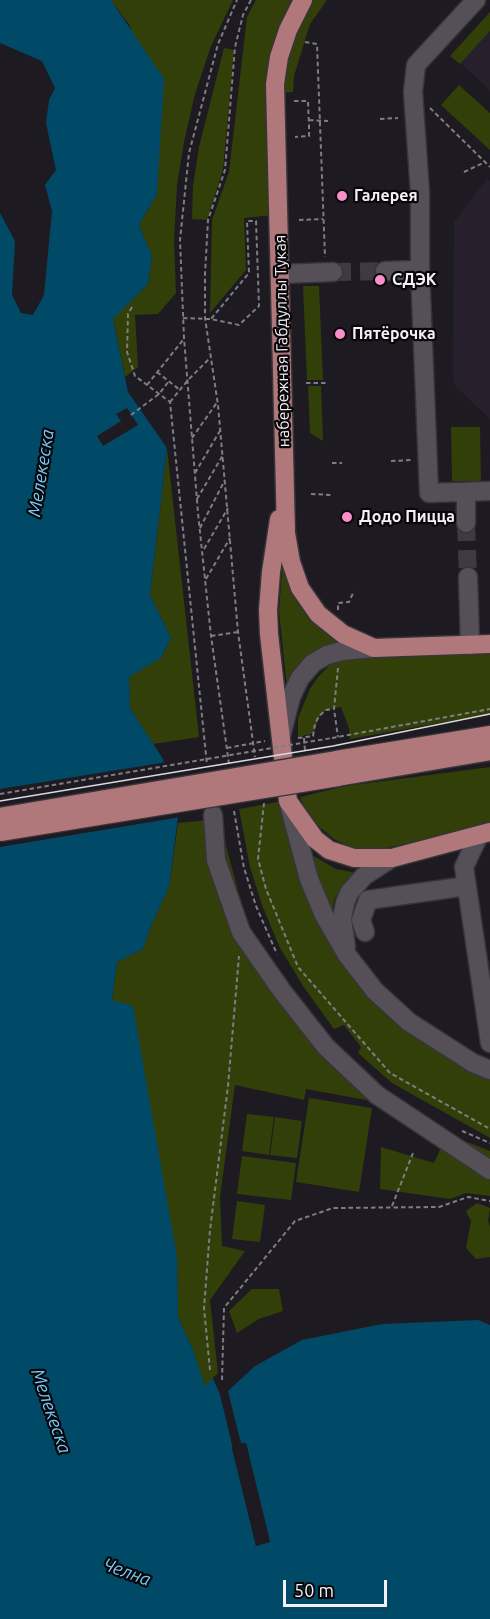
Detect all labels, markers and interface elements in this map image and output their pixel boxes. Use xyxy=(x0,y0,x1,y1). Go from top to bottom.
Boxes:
place label: Галерея xyxy=(354,186,418,206)
marker: Галерея xyxy=(335,189,349,203)
street label: набережная Габдуллы Тукая xyxy=(271,234,293,448)
place label: СДЭК xyxy=(392,270,436,290)
marker: СДЭК xyxy=(373,273,387,287)
place label: Пятёрочка xyxy=(352,324,436,344)
marker: Пятёрочка xyxy=(333,327,347,341)
water label: Мелекеска xyxy=(23,428,59,518)
place label: Додо Пицца xyxy=(359,507,455,527)
marker: Додо Пицца xyxy=(340,510,354,524)
water label: Мелекеска xyxy=(26,1366,76,1456)
water label: Челна xyxy=(100,1553,154,1591)
scale bar xyxy=(286,1568,390,1606)
text: 50 m xyxy=(294,1580,334,1600)

